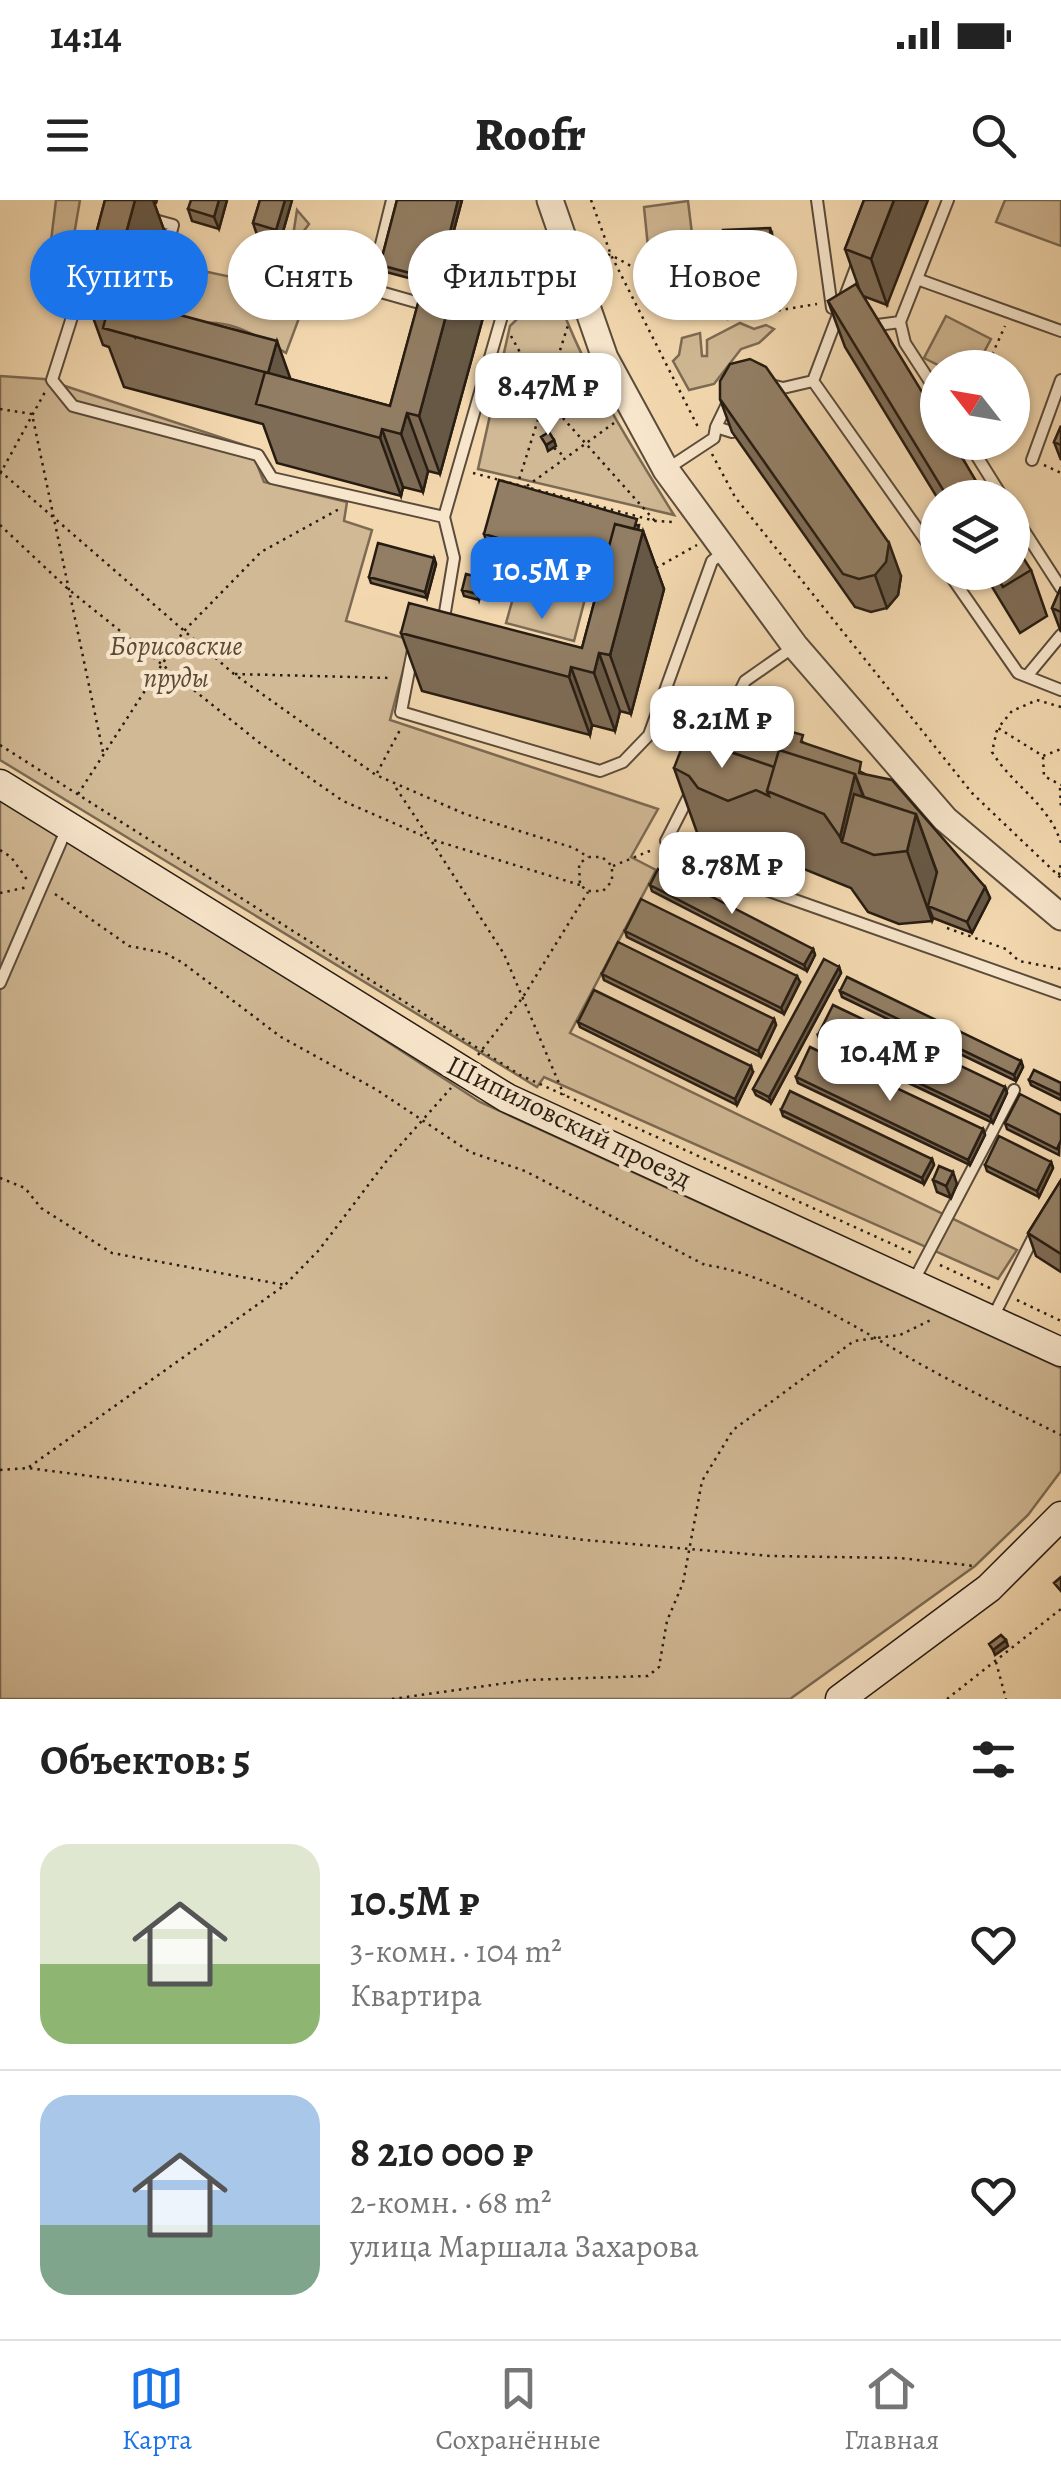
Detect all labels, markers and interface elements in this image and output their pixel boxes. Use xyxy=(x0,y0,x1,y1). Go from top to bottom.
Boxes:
text: 14:14 xyxy=(50,9,122,61)
text: Roofr xyxy=(475,104,586,166)
icon: menu xyxy=(40,108,95,163)
icon: search xyxy=(966,108,1021,163)
chip: Купить xyxy=(30,230,208,320)
chip: Снять xyxy=(228,230,388,320)
chip: Фильтры xyxy=(408,230,613,320)
chip: Новое xyxy=(633,230,797,320)
north arrow xyxy=(920,350,1030,460)
map controls xyxy=(920,350,1030,590)
pin: 8.47M ₽ xyxy=(456,353,640,438)
text: 8.47M ₽ xyxy=(497,363,599,407)
button: layers xyxy=(920,480,1030,590)
pin: 10.5M ₽ xyxy=(450,537,634,622)
text: 10.5M ₽ xyxy=(493,547,591,591)
park label: Борисовские пруды xyxy=(109,627,243,697)
pin: 8.21M ₽ xyxy=(630,686,814,771)
text: 8.21M ₽ xyxy=(672,696,772,740)
pin: 8.78M ₽ xyxy=(640,832,824,917)
text: 8.78M ₽ xyxy=(681,842,783,886)
pin: 10.4M ₽ xyxy=(798,1019,982,1104)
text: 10.4M ₽ xyxy=(840,1029,940,1073)
street label: Шипиловский проезд xyxy=(440,1046,698,1198)
text: Объектов: 5 xyxy=(40,1731,251,1788)
icon: filters xyxy=(966,1732,1021,1787)
text: 10.5M ₽ xyxy=(350,1872,480,1929)
icon: home xyxy=(120,1884,240,2004)
icon: heart xyxy=(966,1917,1021,1972)
text: 3-комн. · 104 m² xyxy=(350,1929,562,1973)
text: Квартира xyxy=(350,1973,482,2017)
text: 8 210 000 ₽ xyxy=(350,2123,533,2180)
icon: home xyxy=(120,2135,240,2255)
icon: heart xyxy=(966,2168,1021,2223)
text: 2-комн. · 68 m² xyxy=(350,2180,552,2224)
text: улица Маршала Захарова xyxy=(350,2224,699,2268)
tab: Карта xyxy=(122,2361,192,2459)
tab: Сохранённые xyxy=(436,2361,601,2459)
tab: Главная xyxy=(844,2361,939,2459)

